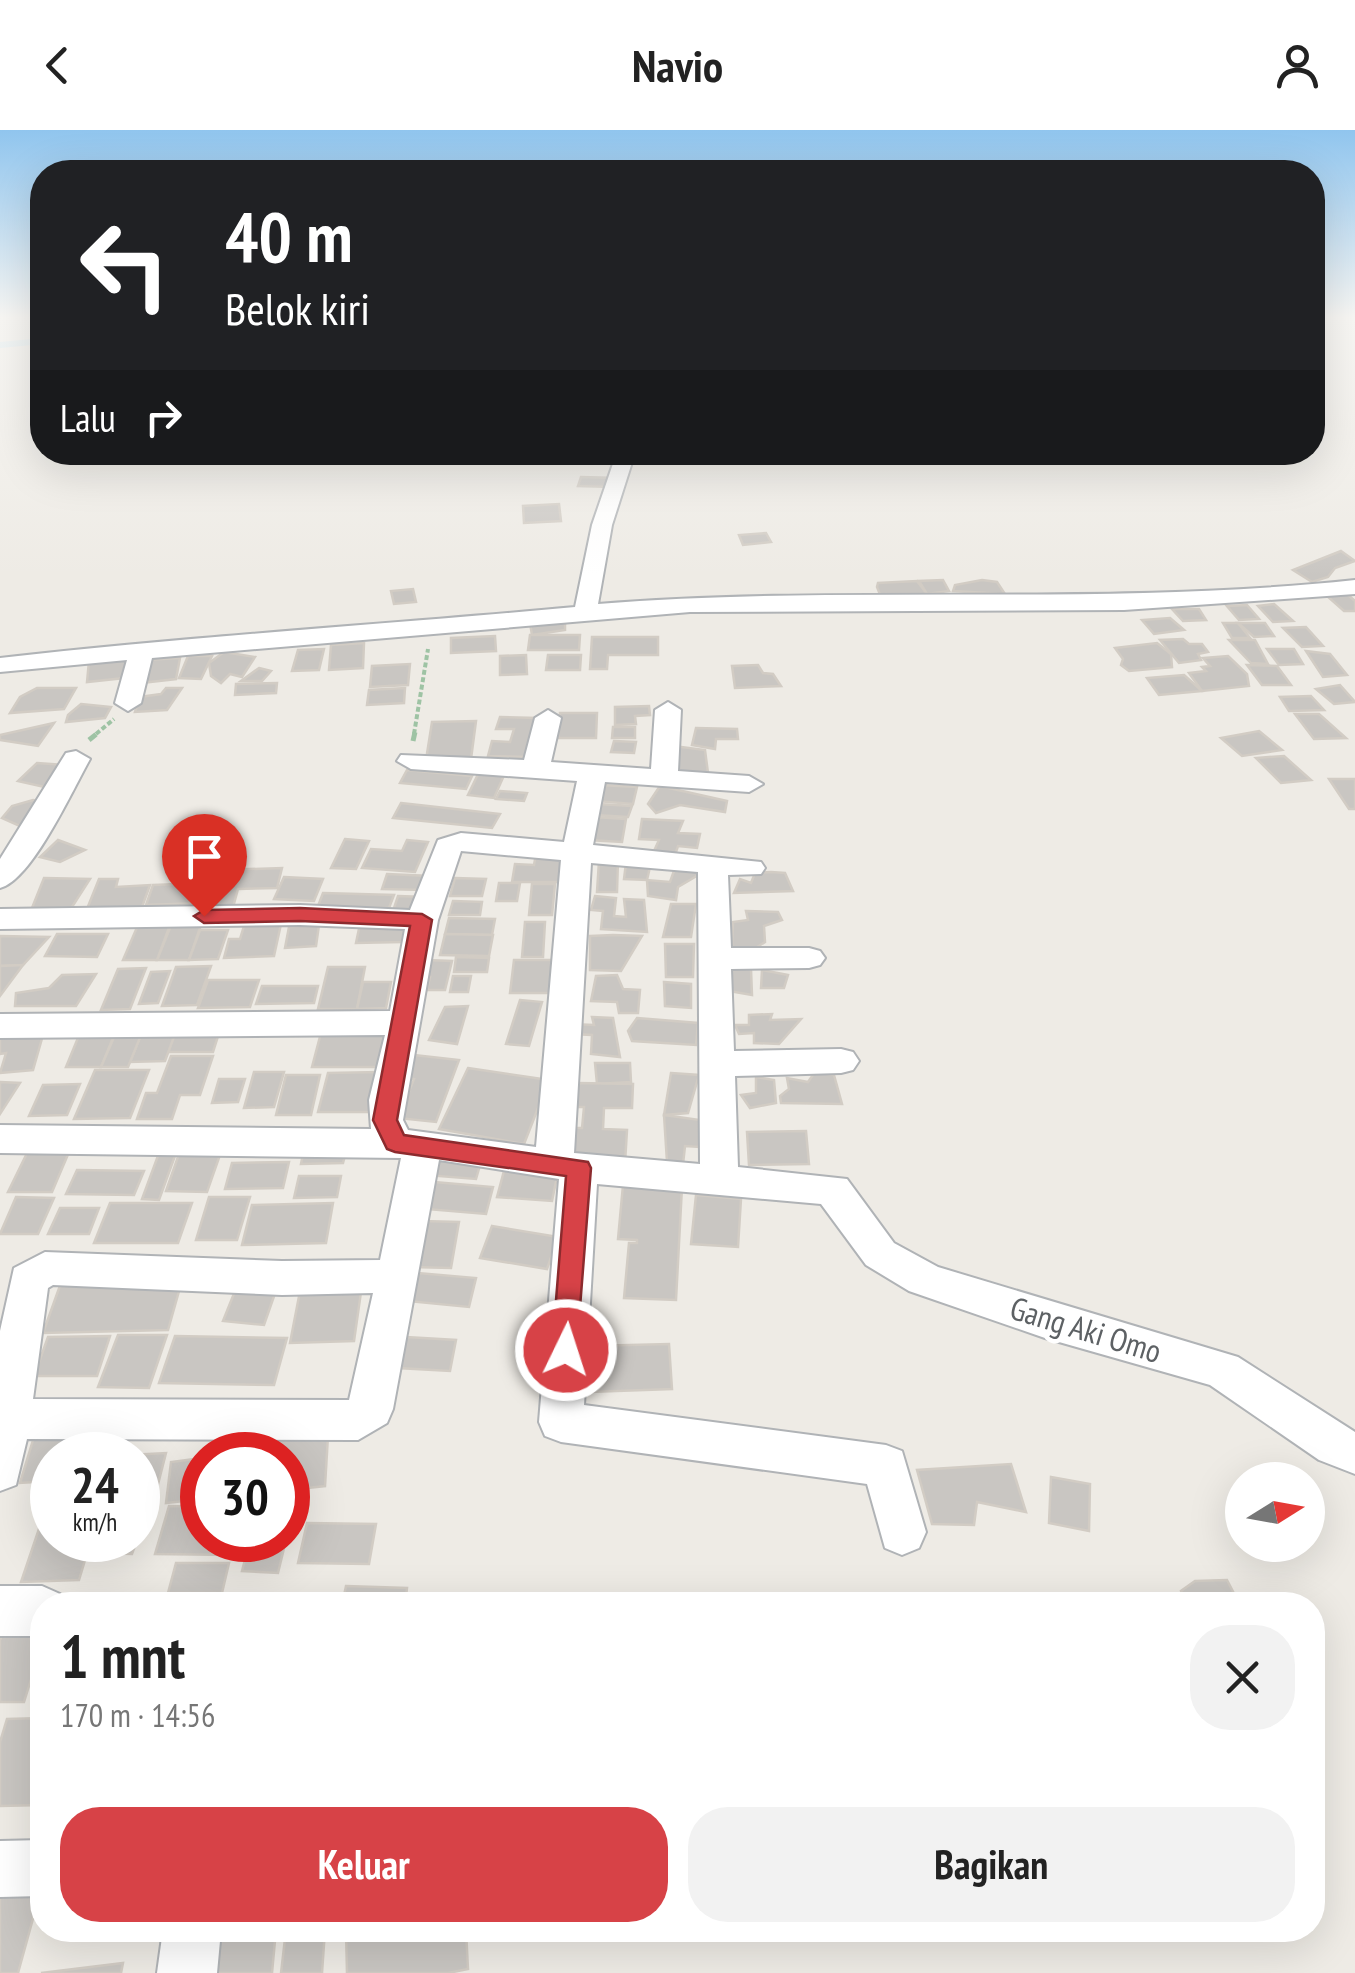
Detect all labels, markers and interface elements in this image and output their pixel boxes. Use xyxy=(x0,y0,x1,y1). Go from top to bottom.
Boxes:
text: Navio xyxy=(632,36,723,94)
icon: back xyxy=(30,38,85,93)
icon: person xyxy=(1270,38,1325,93)
text: 40 m xyxy=(225,191,353,281)
icon: left xyxy=(60,200,190,330)
text: Belok kiri xyxy=(225,279,370,337)
icon: right xyxy=(136,390,191,445)
text: Lalu xyxy=(60,393,116,442)
pin xyxy=(162,814,247,917)
icon: arrive xyxy=(177,829,232,884)
street label: Gang Aki Omo xyxy=(1005,1286,1167,1372)
position arrow xyxy=(514,1298,618,1402)
speed limit sign: 30 xyxy=(180,1432,310,1562)
text: 24 xyxy=(71,1452,119,1517)
north arrow xyxy=(1225,1462,1325,1562)
map controls xyxy=(1225,1462,1325,1562)
text: km/h xyxy=(73,1506,117,1538)
text: 1 mnt xyxy=(60,1617,185,1695)
button: close xyxy=(1190,1625,1295,1730)
text: 170 m · 14:56 xyxy=(60,1694,215,1736)
button: Keluar xyxy=(60,1807,668,1922)
button: Bagikan xyxy=(688,1807,1295,1922)

